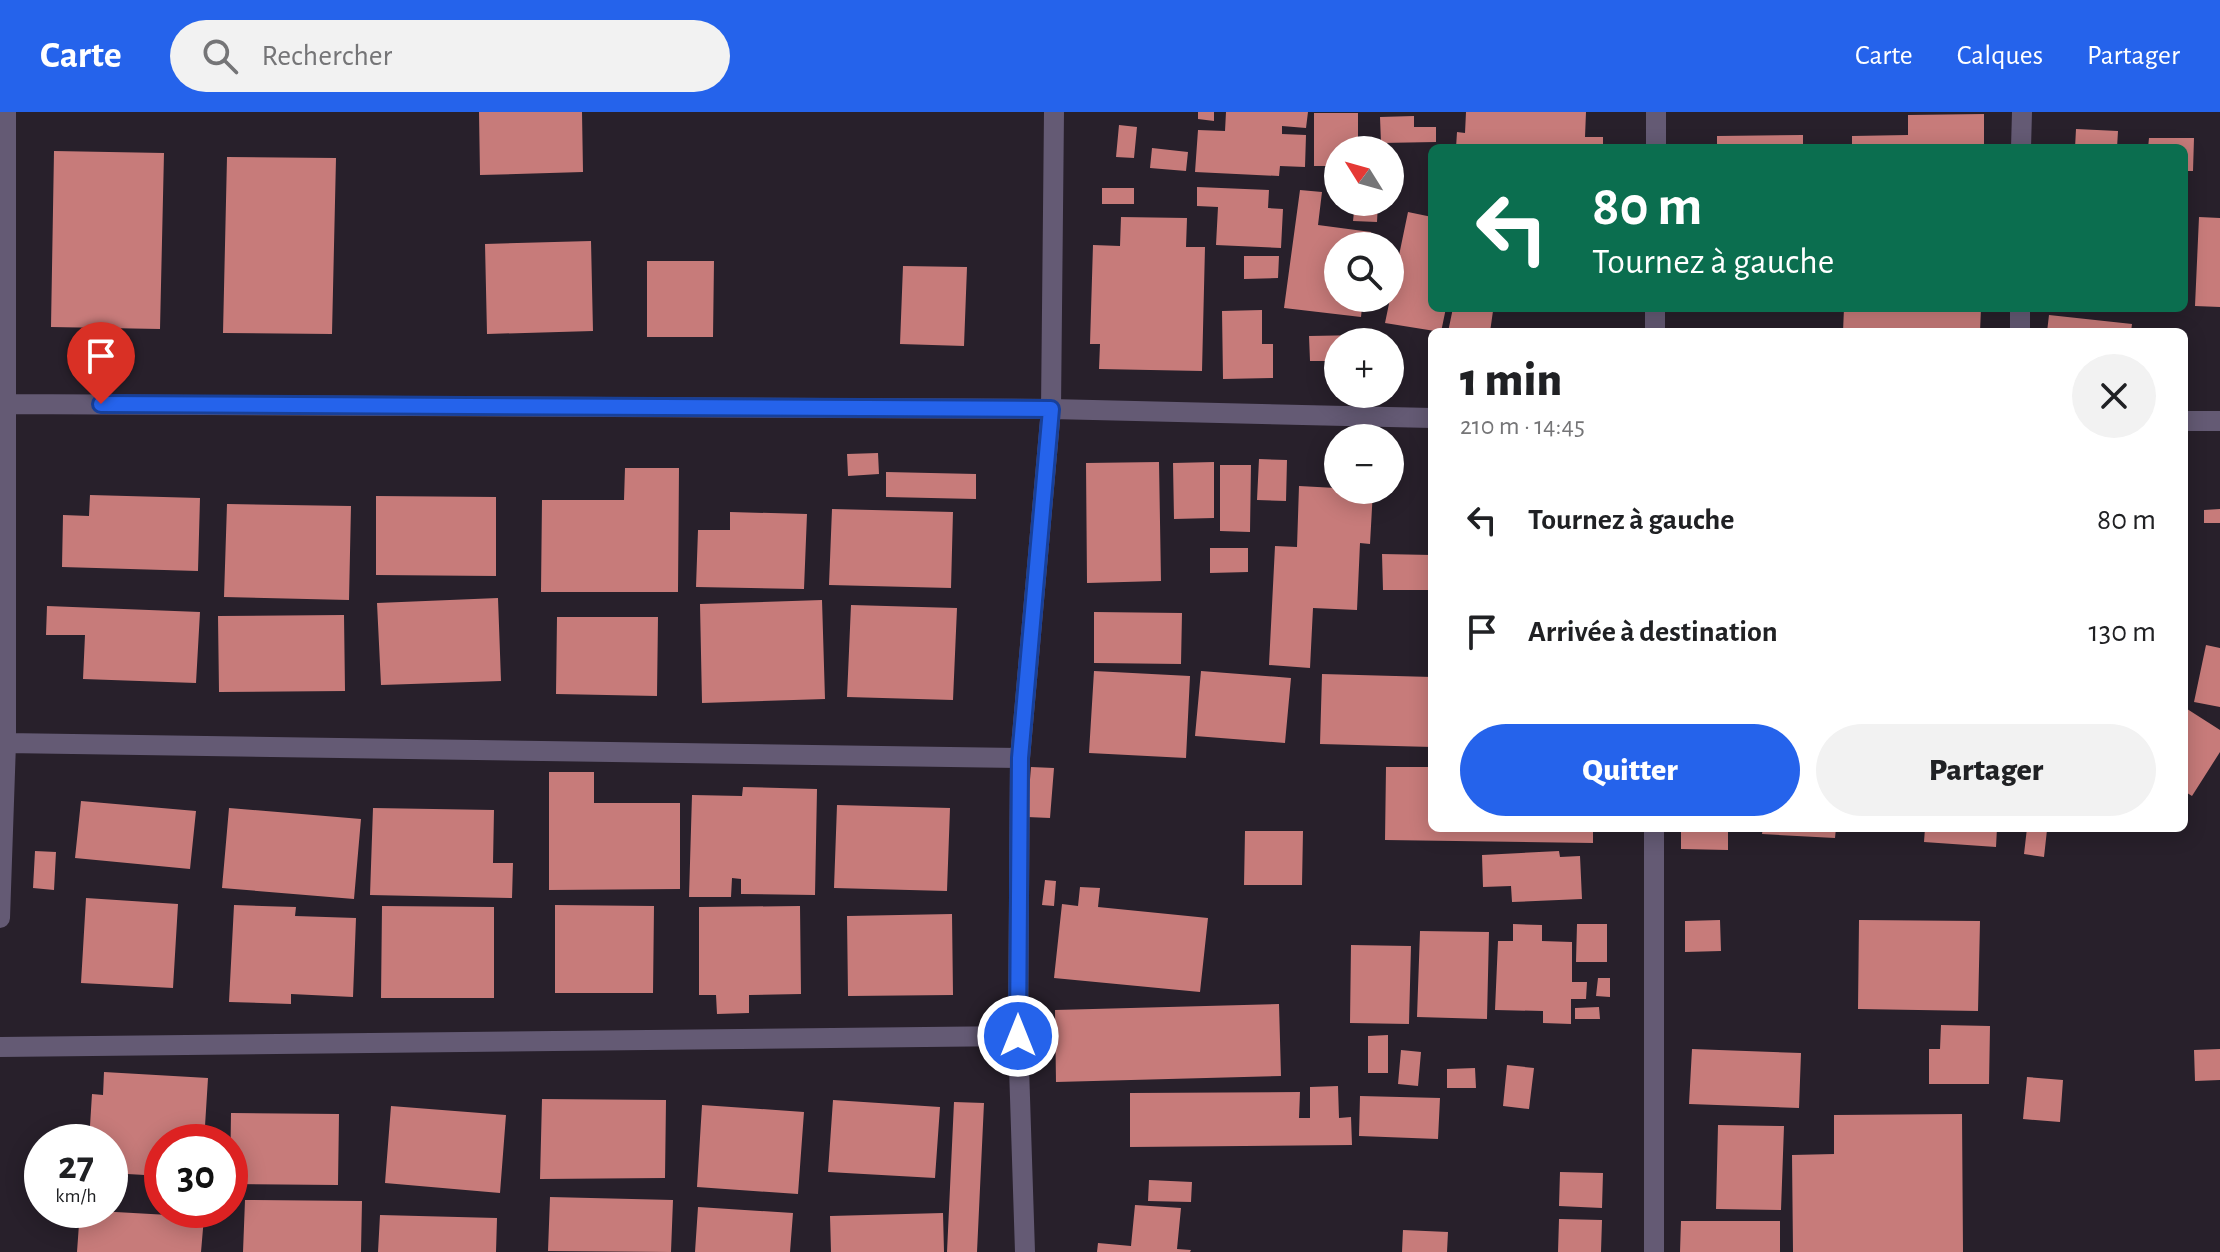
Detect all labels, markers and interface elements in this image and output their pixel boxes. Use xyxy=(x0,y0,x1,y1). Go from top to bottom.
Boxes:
search box xyxy=(170,20,730,92)
icon: search xyxy=(198,34,242,78)
text: Carte xyxy=(40,37,122,75)
text: Rechercher xyxy=(262,41,392,71)
text: Carte xyxy=(1855,42,1913,70)
text: Calques xyxy=(1957,42,2043,70)
text: Partager xyxy=(2087,42,2180,70)
north arrow xyxy=(1324,136,1404,216)
map controls xyxy=(1324,136,1404,504)
icon: left xyxy=(1460,176,1564,280)
text: 80 m xyxy=(1592,179,1702,235)
button: search xyxy=(1324,232,1404,312)
text: Tournez à gauche xyxy=(1592,244,1834,280)
pin xyxy=(67,322,135,404)
button: + xyxy=(1324,328,1404,408)
icon: arrive xyxy=(79,334,123,378)
button: close xyxy=(2072,354,2156,438)
text: 1 min xyxy=(1460,357,1562,405)
text: 210 m · 14:45 xyxy=(1460,413,1585,439)
button: − xyxy=(1324,424,1404,504)
icon: left xyxy=(1460,498,1504,542)
text: Tournez à gauche xyxy=(1528,505,1735,535)
text: 80 m xyxy=(2097,505,2156,535)
icon: arrive xyxy=(1460,610,1504,654)
text: Arrivée à destination xyxy=(1528,617,1778,647)
text: 130 m xyxy=(2089,617,2156,647)
button: Quitter xyxy=(1460,724,1800,816)
button: Partager xyxy=(1816,724,2156,816)
position arrow xyxy=(976,994,1060,1078)
speed limit sign: 30 xyxy=(144,1124,248,1228)
text: 27 xyxy=(58,1146,94,1186)
text: km/h xyxy=(55,1186,97,1206)

